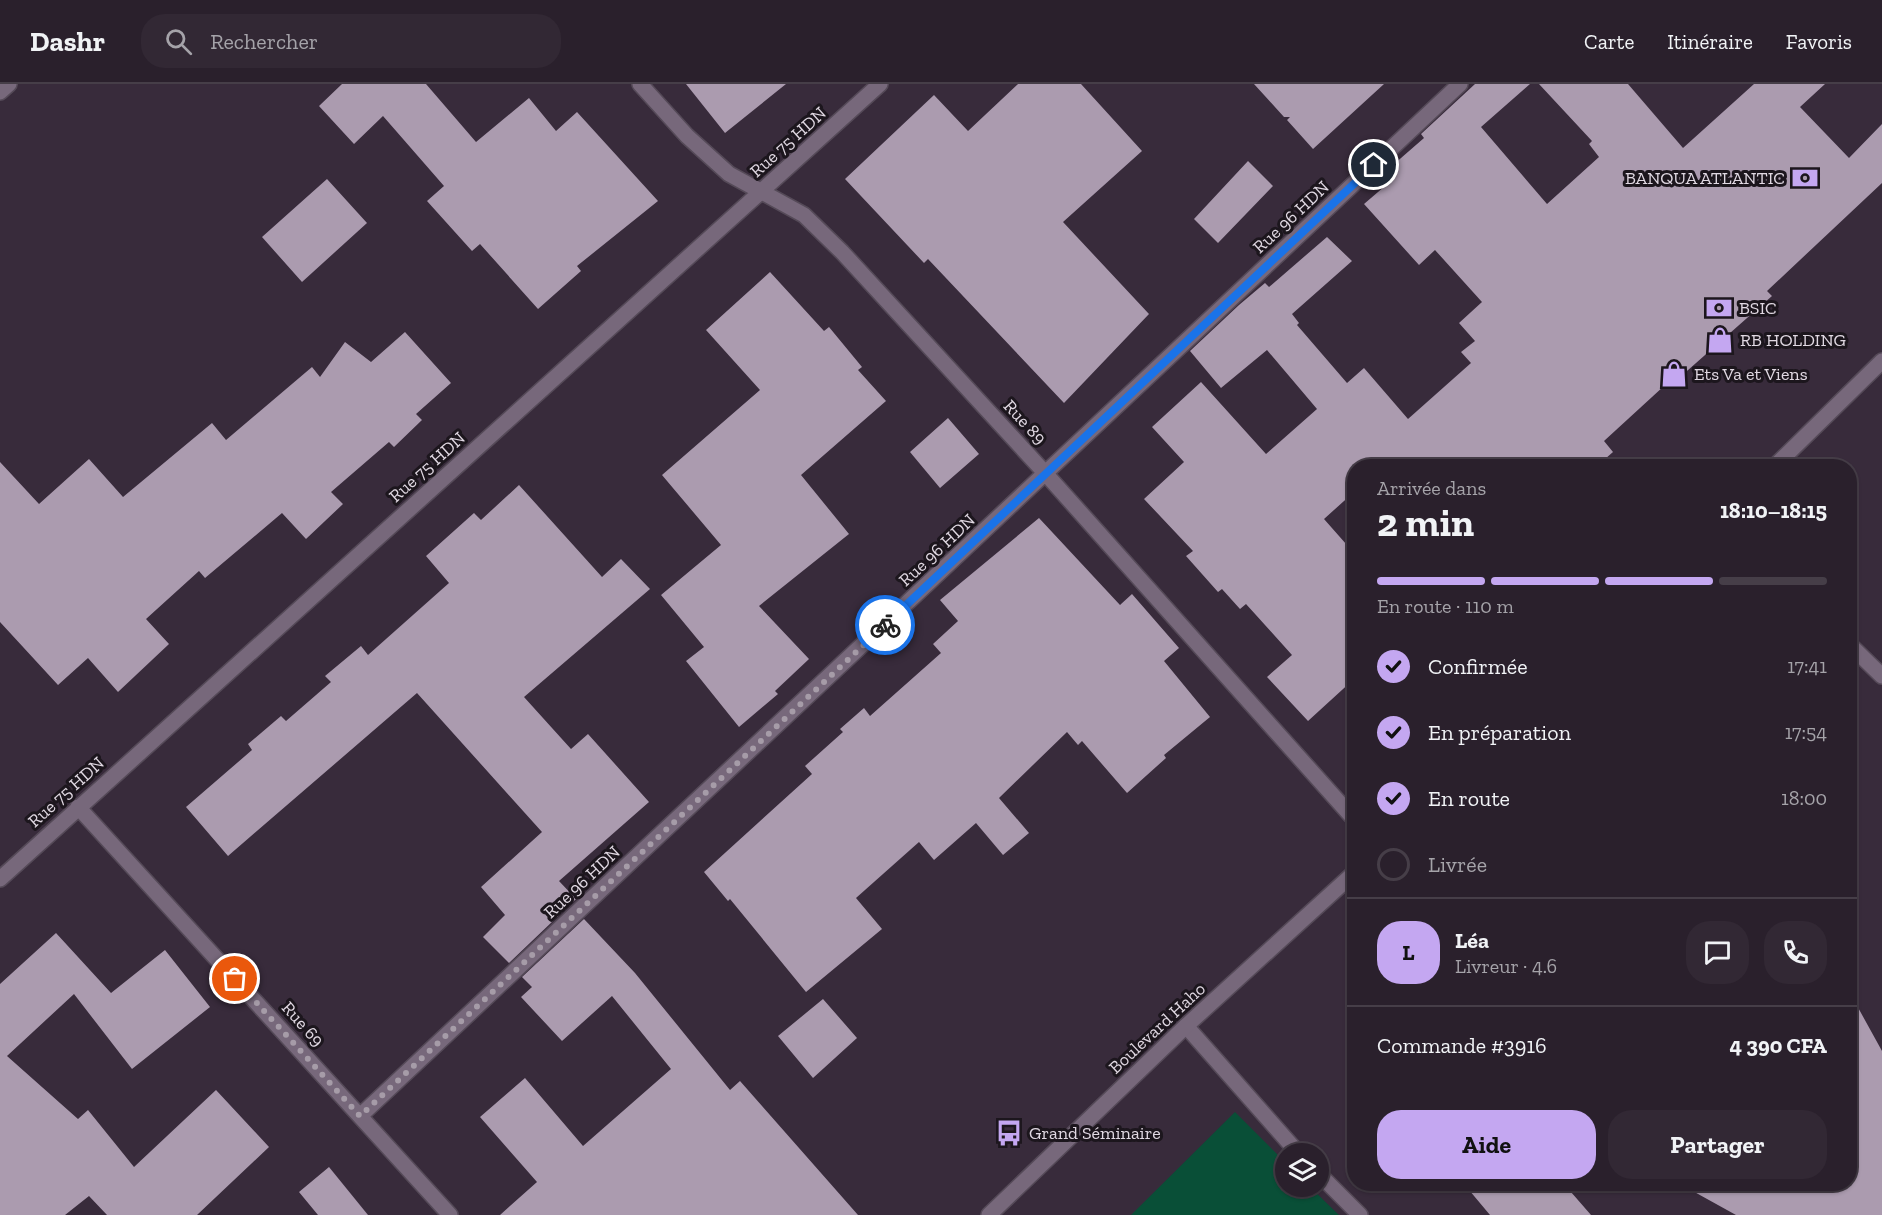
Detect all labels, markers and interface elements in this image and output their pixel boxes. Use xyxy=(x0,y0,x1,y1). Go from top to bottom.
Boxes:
search box xyxy=(141,14,561,68)
text: Dashr xyxy=(30,25,105,58)
icon: search xyxy=(162,25,195,58)
text: Rechercher xyxy=(210,28,318,55)
text: Carte xyxy=(1584,29,1634,54)
text: Itinéraire xyxy=(1667,29,1753,54)
text: Favoris xyxy=(1786,29,1852,54)
street label: Rue 75 HDN xyxy=(745,102,831,182)
pin xyxy=(1348,139,1399,190)
icon: home xyxy=(1357,148,1390,181)
bank icon: BANQUA ATLANTIC xyxy=(1790,163,1820,193)
place label: BANQUA ATLANTIC xyxy=(1625,167,1785,189)
street label: Rue 96 HDN xyxy=(1248,176,1334,258)
bank icon: BSIC xyxy=(1704,293,1734,323)
place label: BSIC xyxy=(1739,297,1777,319)
shop icon: RB HOLDING xyxy=(1705,325,1735,355)
place label: RB HOLDING xyxy=(1740,329,1846,351)
shop icon: Ets Va et Viens xyxy=(1659,359,1689,389)
place label: Ets Va et Viens xyxy=(1694,363,1808,385)
street label: Rue 89 xyxy=(999,395,1051,449)
street label: Rue 75 HDN xyxy=(384,427,470,507)
text: Arrivée dans xyxy=(1377,476,1486,500)
text: 18:10–18:15 xyxy=(1720,497,1827,524)
text: 2 min xyxy=(1377,499,1474,546)
street label: Rue 96 HDN xyxy=(894,509,980,591)
text: En route · 110 m xyxy=(1377,594,1514,618)
courier xyxy=(855,595,915,655)
icon: bike xyxy=(869,609,902,642)
icon: check xyxy=(1377,650,1410,683)
text: Confirmée xyxy=(1428,653,1528,680)
text: 17:41 xyxy=(1787,654,1827,678)
icon: check xyxy=(1377,716,1410,749)
text: En préparation xyxy=(1428,719,1571,746)
text: 17:54 xyxy=(1785,720,1827,744)
street label: Rue 75 HDN xyxy=(23,752,109,832)
icon: check xyxy=(1377,782,1410,815)
text: En route xyxy=(1428,785,1510,812)
text: 18:00 xyxy=(1781,786,1827,810)
street label: Rue 96 HDN xyxy=(539,841,625,923)
text: Livrée xyxy=(1428,851,1487,878)
button: chat xyxy=(1686,921,1749,984)
button: phone xyxy=(1764,921,1827,984)
text: Léa xyxy=(1455,927,1489,954)
text: L xyxy=(1402,939,1415,966)
pin xyxy=(209,953,260,1004)
text: Livreur · 4.6 xyxy=(1455,954,1557,978)
icon: bag xyxy=(218,962,251,995)
street label: Boulevard Haho xyxy=(1104,978,1210,1078)
street label: Rue 69 xyxy=(277,997,329,1051)
text: Commande #3916 xyxy=(1377,1032,1547,1059)
text: 4 390 CFA xyxy=(1730,1032,1827,1059)
button: Aide xyxy=(1377,1110,1596,1179)
button: Partager xyxy=(1608,1110,1827,1179)
bus stop icon: Grand Séminaire xyxy=(994,1118,1024,1148)
place label: Grand Séminaire xyxy=(1029,1122,1161,1144)
map controls xyxy=(1275,1143,1329,1197)
button: layers xyxy=(1275,1143,1329,1197)

